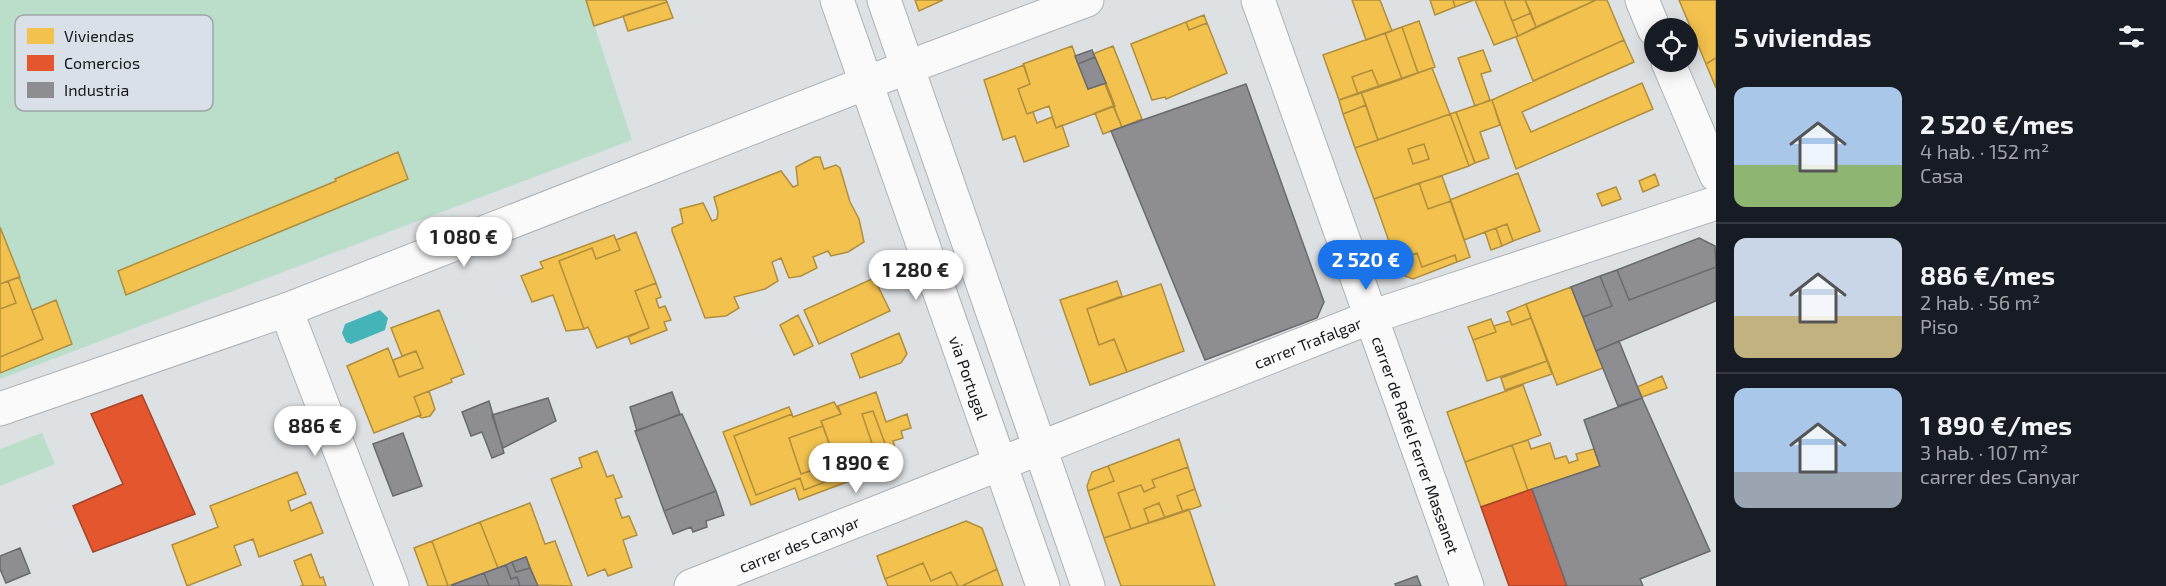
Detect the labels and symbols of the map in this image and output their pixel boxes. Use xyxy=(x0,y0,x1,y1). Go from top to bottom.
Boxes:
legend xyxy=(15,15,213,111)
text: Viviendas xyxy=(64,26,134,45)
text: Comercios xyxy=(64,53,140,72)
text: Industria xyxy=(64,80,129,99)
pin: 1 080 € xyxy=(409,217,519,268)
pin: 2 520 € xyxy=(1311,240,1421,291)
pin: 1 280 € xyxy=(861,250,971,301)
street label: carrer Trafalgar xyxy=(1251,312,1365,372)
street label: via Portugal xyxy=(946,333,993,422)
street label: carrer de Rafel Ferrer Massanet xyxy=(1369,333,1464,556)
pin: 886 € xyxy=(273,406,357,457)
pin: 1 890 € xyxy=(801,443,911,494)
street label: carrer des Canyar xyxy=(736,511,862,576)

